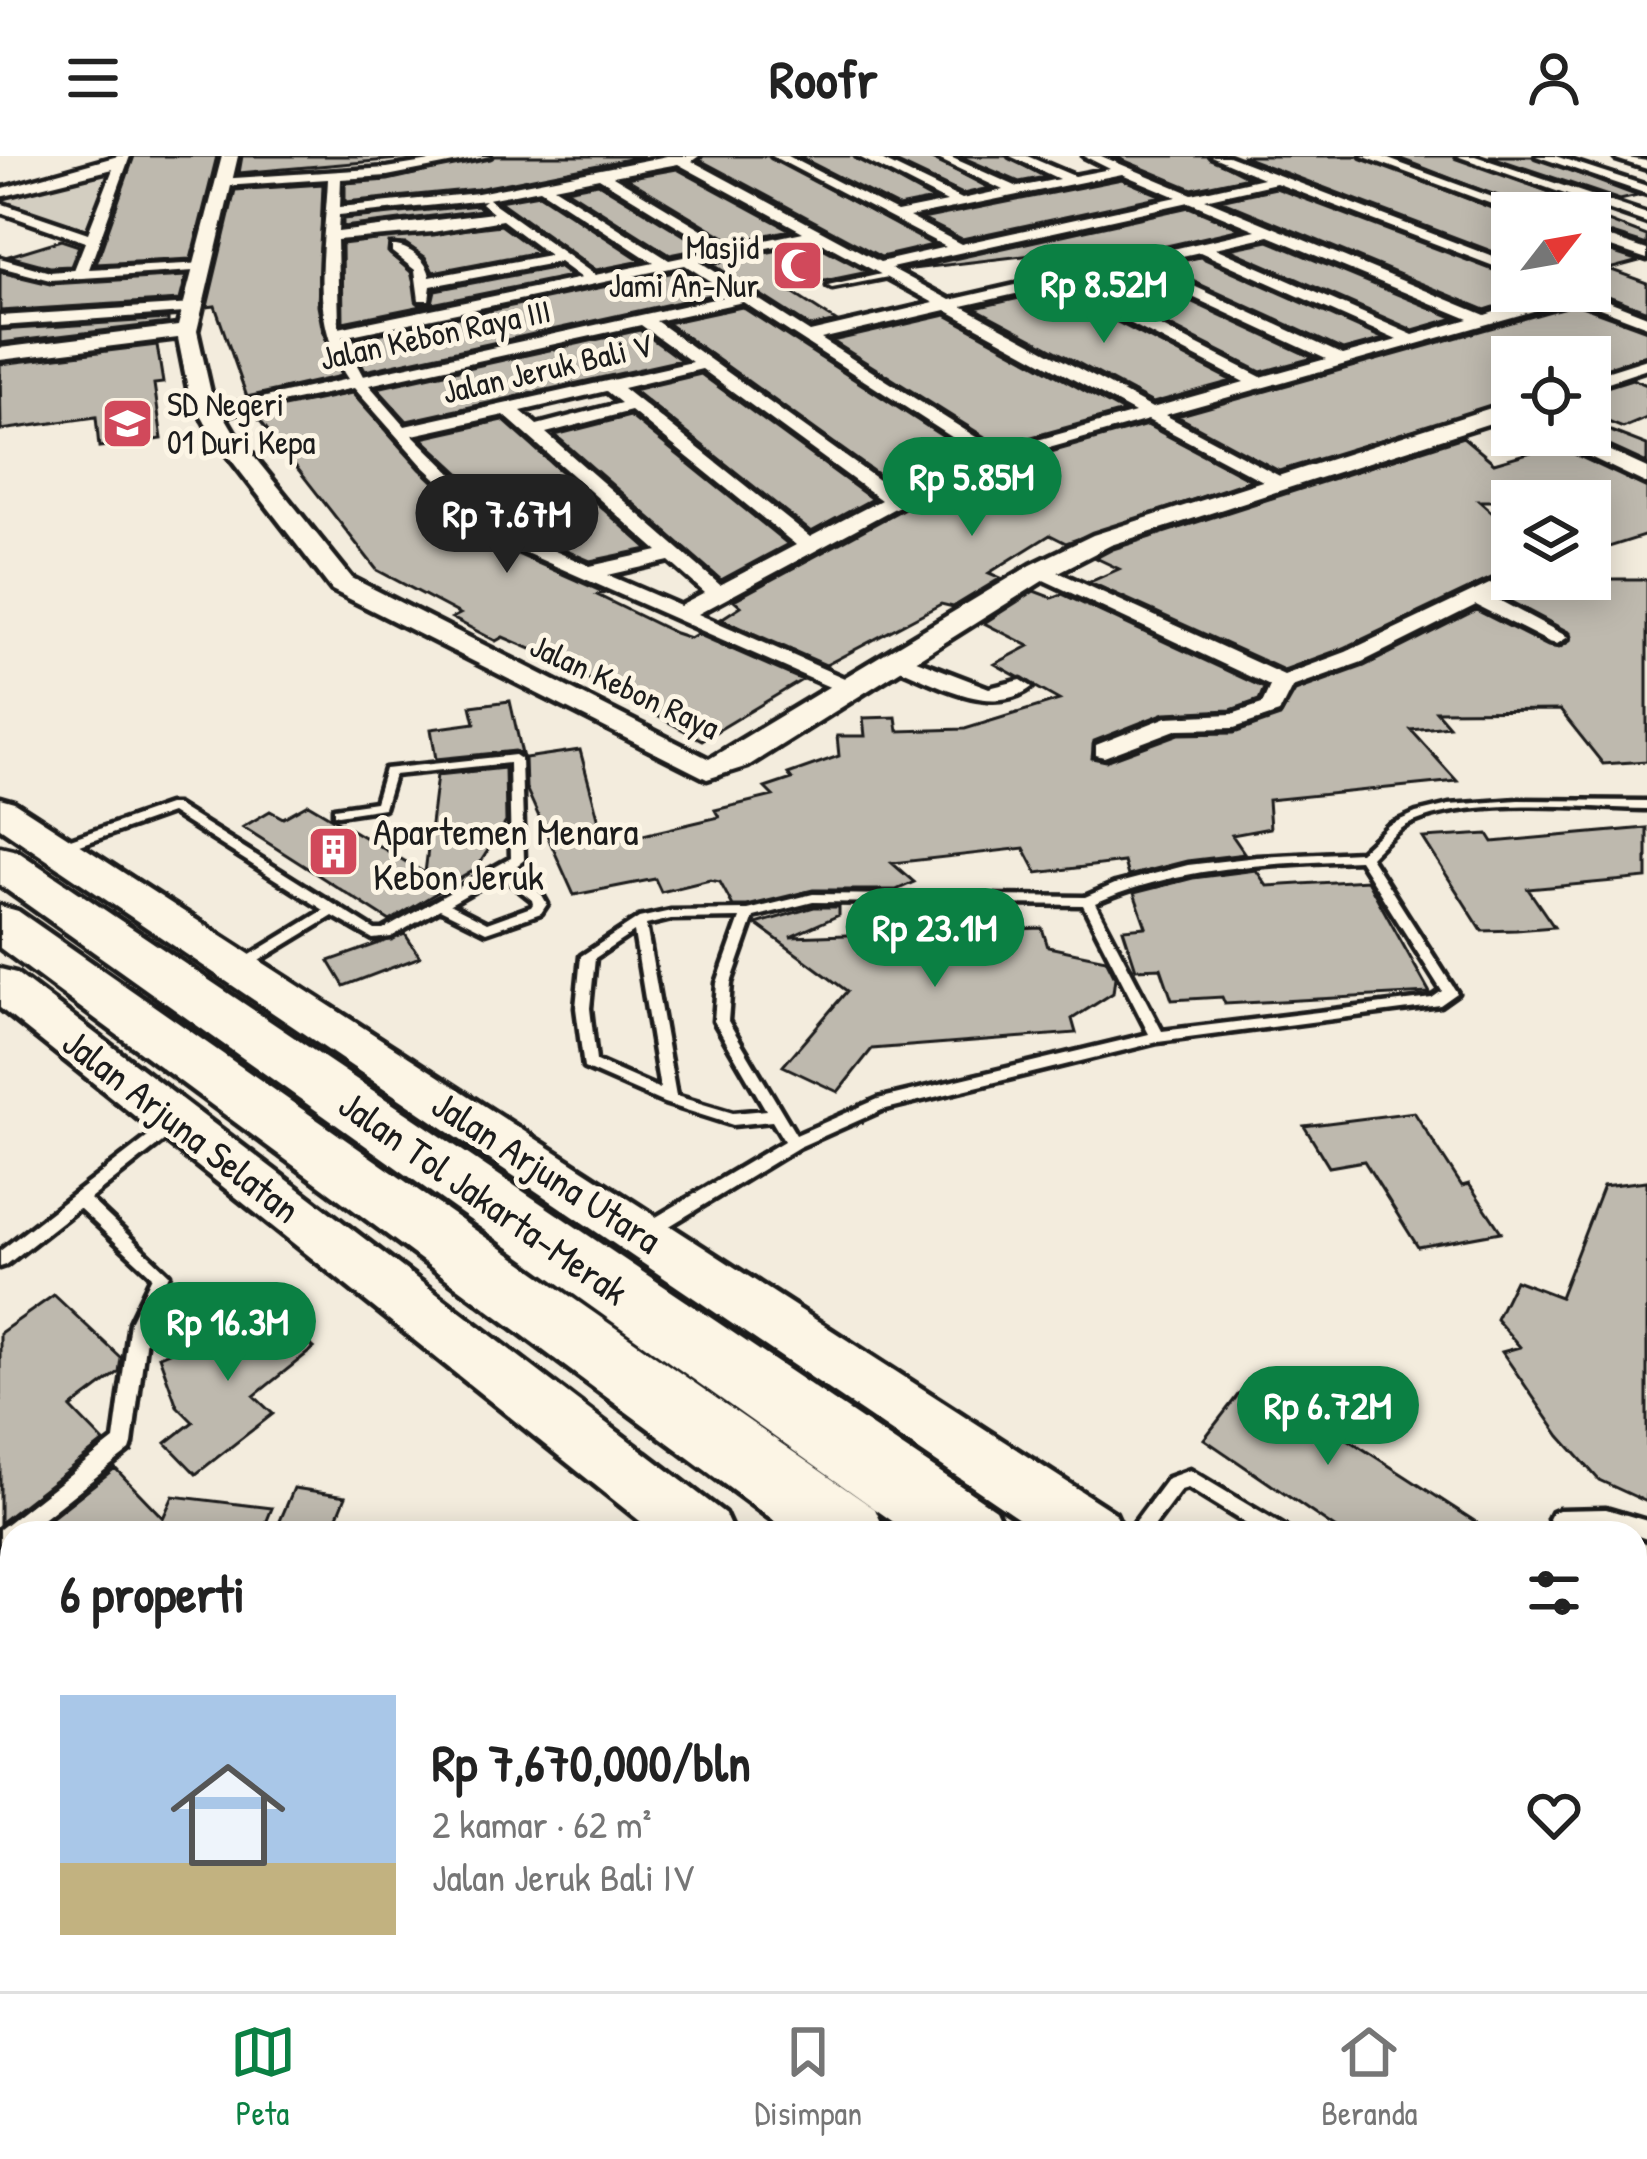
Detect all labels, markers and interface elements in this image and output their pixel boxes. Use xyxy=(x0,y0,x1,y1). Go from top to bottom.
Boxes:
text: Roofr xyxy=(769,42,878,115)
icon: menu xyxy=(60,45,126,111)
icon: person xyxy=(1521,45,1587,111)
north arrow xyxy=(1491,192,1611,312)
map controls xyxy=(1491,192,1611,600)
place label: Masjid Jami An-Nur xyxy=(609,225,759,307)
mosque icon: Masjid Jami An-Nur xyxy=(770,238,826,294)
pin: Rp 8.52M xyxy=(980,244,1228,346)
text: Rp 8.52M xyxy=(1041,256,1167,309)
street label: Jalan Kebon Raya III xyxy=(316,288,555,381)
street label: Jalan Jeruk Bali V xyxy=(438,322,657,413)
button: locate xyxy=(1491,336,1611,456)
place label: SD Negeri 01 Duri Kepa xyxy=(167,382,315,465)
school or university icon: SD Negeri 01 Duri Kepa xyxy=(100,395,156,451)
pin: Rp 5.85M xyxy=(848,437,1096,539)
text: Rp 5.85M xyxy=(910,449,1034,502)
pin: Rp 7.67M xyxy=(383,474,631,576)
button: layers xyxy=(1491,480,1611,600)
text: Rp 7.67M xyxy=(442,486,572,539)
street label: Jalan Kebon Raya xyxy=(523,623,727,750)
place label: Apartemen Menara Kebon Jeruk xyxy=(373,804,639,902)
building icon: Apartemen Menara Kebon Jeruk xyxy=(306,824,362,880)
pin: Rp 23.1M xyxy=(811,888,1059,990)
text: Rp 23.1M xyxy=(873,900,997,953)
street label: Jalan Arjuna Selatan xyxy=(52,1015,312,1235)
street label: Jalan Tol Jakarta–Merak xyxy=(329,1077,639,1317)
street label: Jalan Arjuna Utara xyxy=(422,1077,672,1265)
pin: Rp 16.3M xyxy=(104,1282,352,1384)
text: Rp 16.3M xyxy=(167,1294,289,1347)
pin: Rp 6.72M xyxy=(1204,1366,1452,1468)
text: Rp 6.72M xyxy=(1264,1378,1392,1431)
text: 6 properti xyxy=(60,1559,245,1628)
icon: filters xyxy=(1521,1560,1587,1626)
text: Rp 7,670,000/bln xyxy=(432,1728,751,1797)
icon: home xyxy=(156,1743,300,1887)
icon: heart xyxy=(1521,1782,1587,1848)
text: 2 kamar · 62 m² xyxy=(432,1797,652,1850)
text: Jalan Jeruk Bali IV xyxy=(432,1850,694,1903)
tab: Peta xyxy=(230,2019,296,2135)
tab: Disimpan xyxy=(755,2019,862,2135)
tab: Beranda xyxy=(1321,2019,1417,2135)

